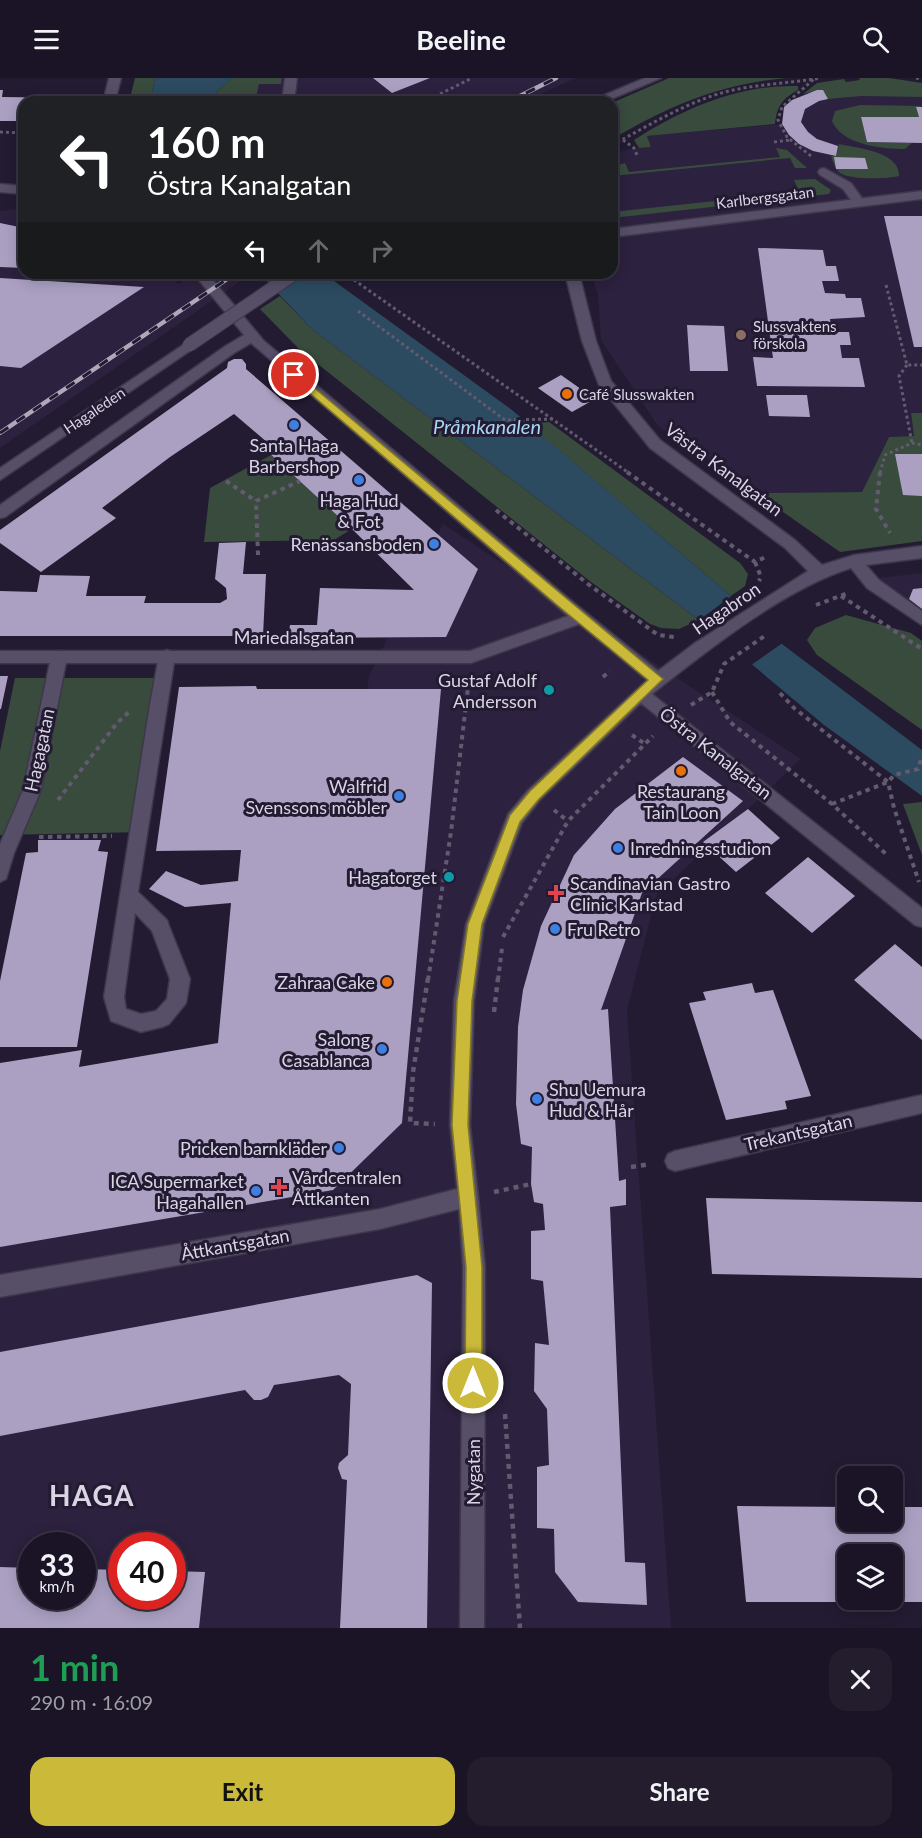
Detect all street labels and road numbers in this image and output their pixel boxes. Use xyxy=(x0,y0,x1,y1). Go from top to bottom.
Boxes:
street label: Karlbergsgatan xyxy=(715,182,815,212)
street label: Hagaleden xyxy=(60,383,128,437)
street label: Västra Kanalgatan xyxy=(661,418,787,520)
street label: Hagabron xyxy=(688,577,764,639)
street label: Mariedalsgatan xyxy=(234,626,354,648)
street label: Östra Kanalgatan xyxy=(656,702,776,804)
street label: Hagagatan xyxy=(19,706,59,794)
street label: Trekantsgatan xyxy=(742,1109,854,1155)
street label: Åttkantsgatan xyxy=(179,1224,291,1264)
street label: Nygatan xyxy=(462,1439,484,1505)

